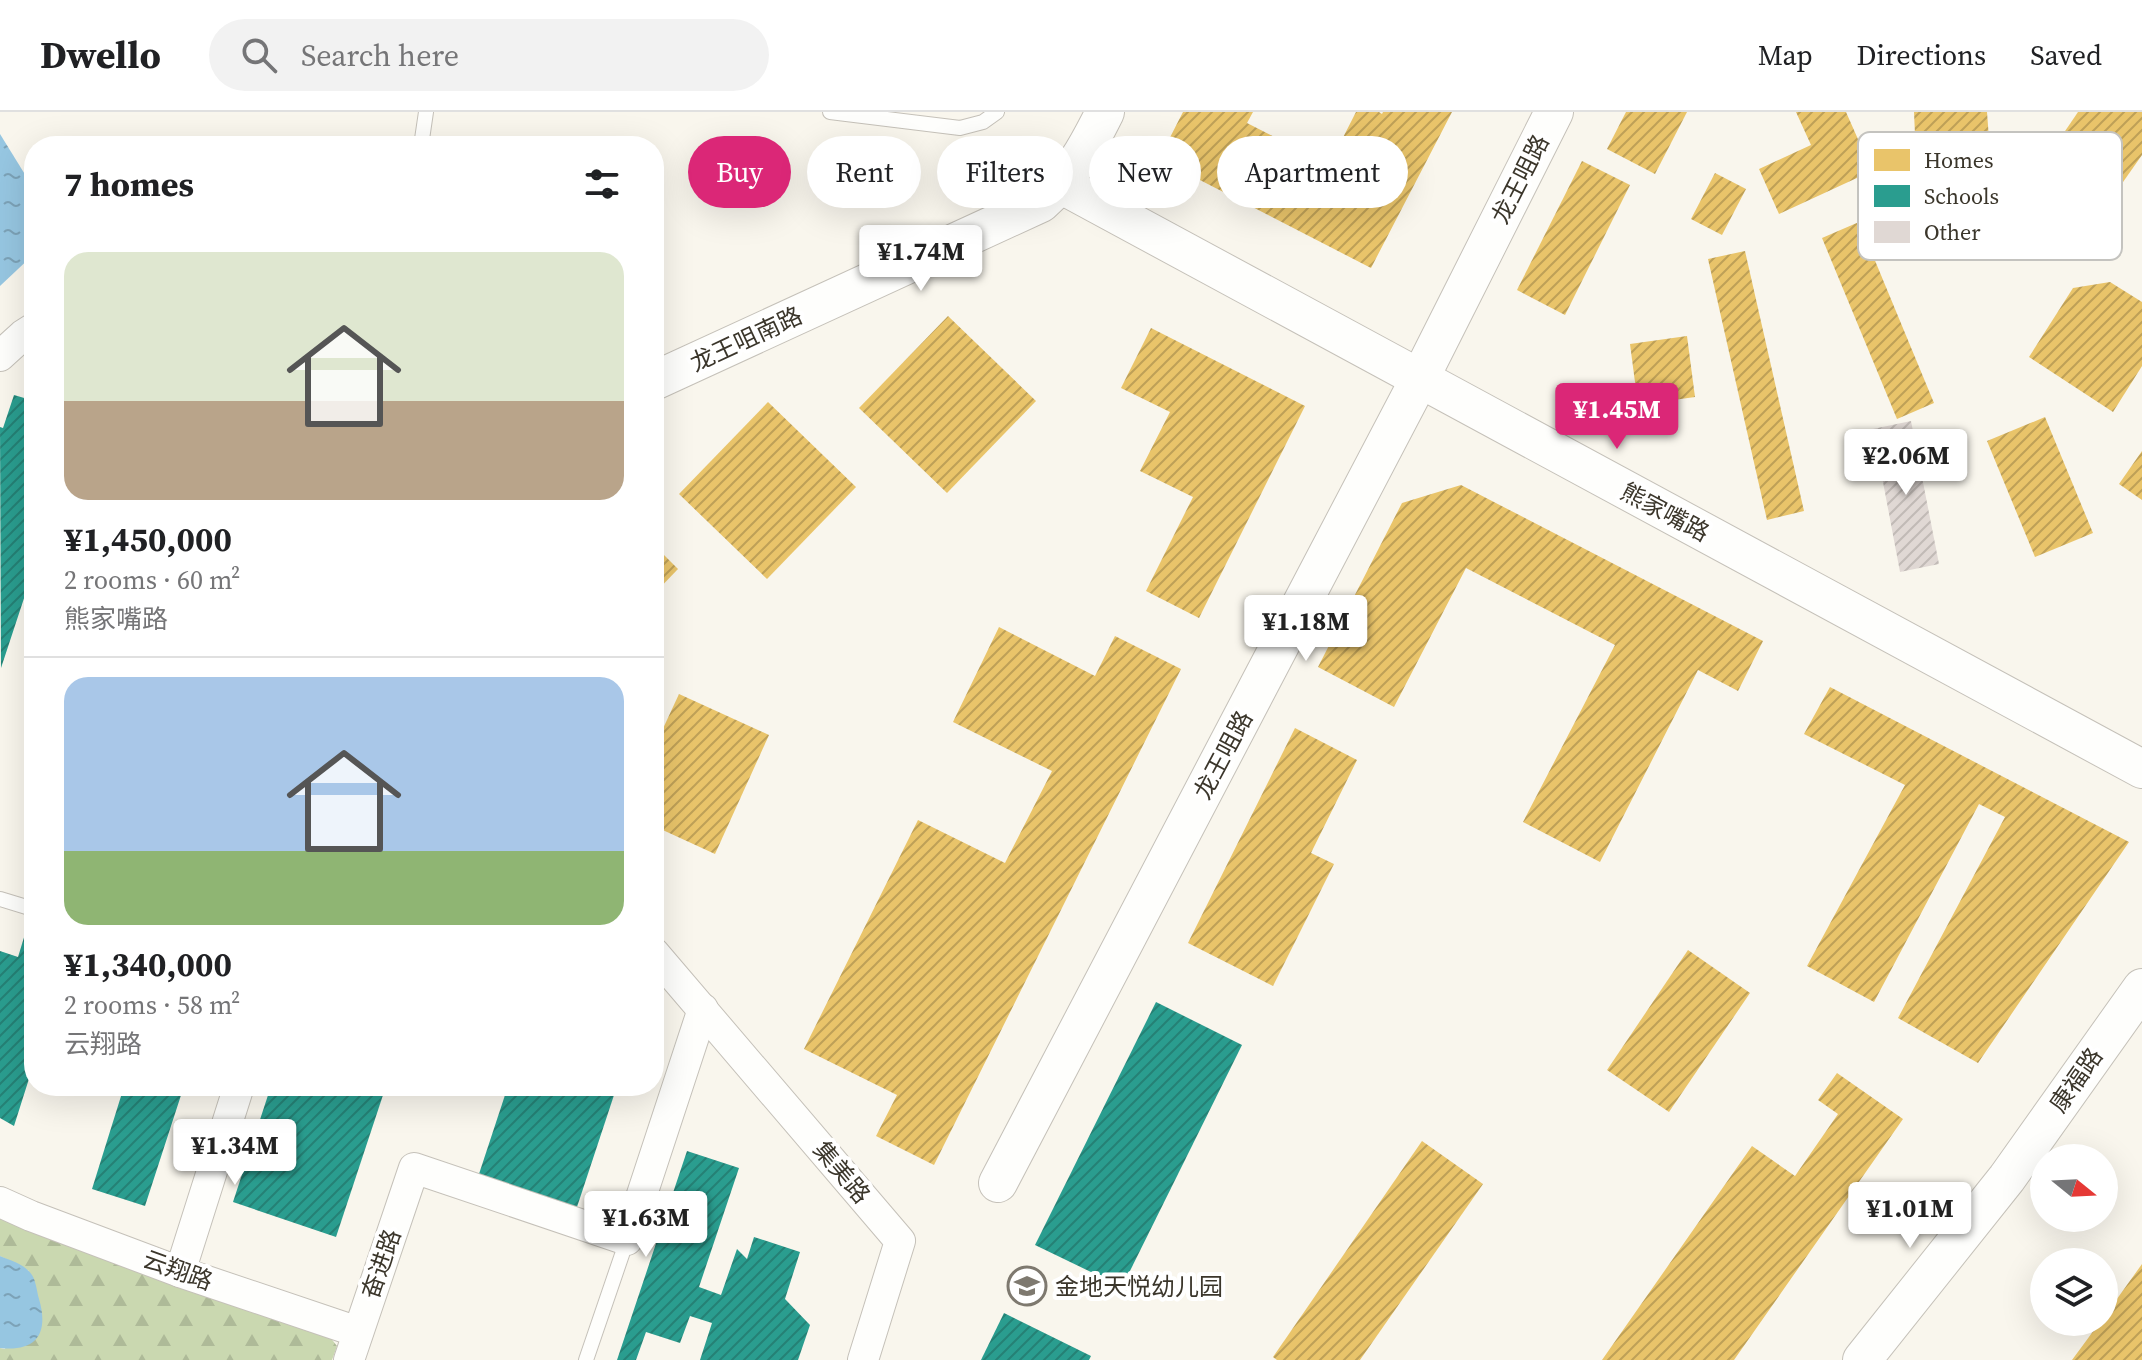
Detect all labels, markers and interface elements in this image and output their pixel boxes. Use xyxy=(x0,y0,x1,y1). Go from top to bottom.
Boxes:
search box xyxy=(209,19,769,91)
text: Dwello xyxy=(40,29,161,81)
icon: search xyxy=(237,33,281,77)
text: Search here xyxy=(301,35,459,76)
text: Map xyxy=(1758,36,1813,74)
text: Directions xyxy=(1857,36,1986,74)
text: Saved xyxy=(2030,36,2102,74)
street label: 龙王咀路 xyxy=(1484,129,1556,229)
legend xyxy=(1858,132,2122,260)
chip: Buy xyxy=(688,136,791,208)
chip: Rent xyxy=(807,136,921,208)
chip: Filters xyxy=(937,136,1073,208)
chip: New xyxy=(1089,136,1201,208)
chip: Apartment xyxy=(1217,136,1408,208)
text: Homes xyxy=(1924,145,1994,175)
text: 7 homes xyxy=(64,161,194,207)
icon: filters xyxy=(580,162,624,206)
text: Schools xyxy=(1924,181,1999,211)
text: Other xyxy=(1924,217,1981,247)
pin: ¥1.74M xyxy=(856,225,986,293)
text: ¥1.74M xyxy=(877,233,965,269)
street label: 龙王咀南路 xyxy=(685,299,807,379)
icon: home xyxy=(272,304,416,448)
pin: ¥1.45M xyxy=(1552,383,1682,451)
text: ¥1.45M xyxy=(1573,391,1661,427)
pin: ¥2.06M xyxy=(1841,429,1971,497)
text: ¥2.06M xyxy=(1862,437,1950,473)
street label: 熊家嘴路 xyxy=(1615,475,1715,549)
text: ¥1,450,000 xyxy=(64,516,232,562)
text: 2 rooms · 60 m² xyxy=(64,562,240,598)
pin: ¥1.18M xyxy=(1241,595,1371,663)
text: 熊家嘴路 xyxy=(64,601,168,637)
text: ¥1.18M xyxy=(1262,603,1350,639)
street label: 龙王咀路 xyxy=(1186,705,1260,805)
icon: home xyxy=(272,729,416,873)
text: ¥1,340,000 xyxy=(64,941,232,987)
text: 2 rooms · 58 m² xyxy=(64,987,240,1023)
text: 云翔路 xyxy=(64,1026,142,1062)
street label: 康福路 xyxy=(2042,1041,2110,1119)
pin: ¥1.34M xyxy=(170,1119,300,1187)
text: ¥1.34M xyxy=(191,1127,279,1163)
street label: 集美路 xyxy=(806,1134,878,1210)
north arrow xyxy=(2030,1144,2118,1232)
map controls xyxy=(2030,1144,2118,1336)
pin: ¥1.01M xyxy=(1845,1182,1975,1250)
text: ¥1.01M xyxy=(1866,1190,1954,1226)
pin: ¥1.63M xyxy=(581,1191,711,1259)
text: ¥1.63M xyxy=(602,1199,690,1235)
street label: 奋进路 xyxy=(354,1225,408,1303)
street label: 云翔路 xyxy=(139,1242,217,1298)
button: layers xyxy=(2030,1248,2118,1336)
school or university icon: 金地天悦幼儿园 xyxy=(1006,1265,1048,1307)
place label: 金地天悦幼儿园 xyxy=(1055,1270,1223,1303)

